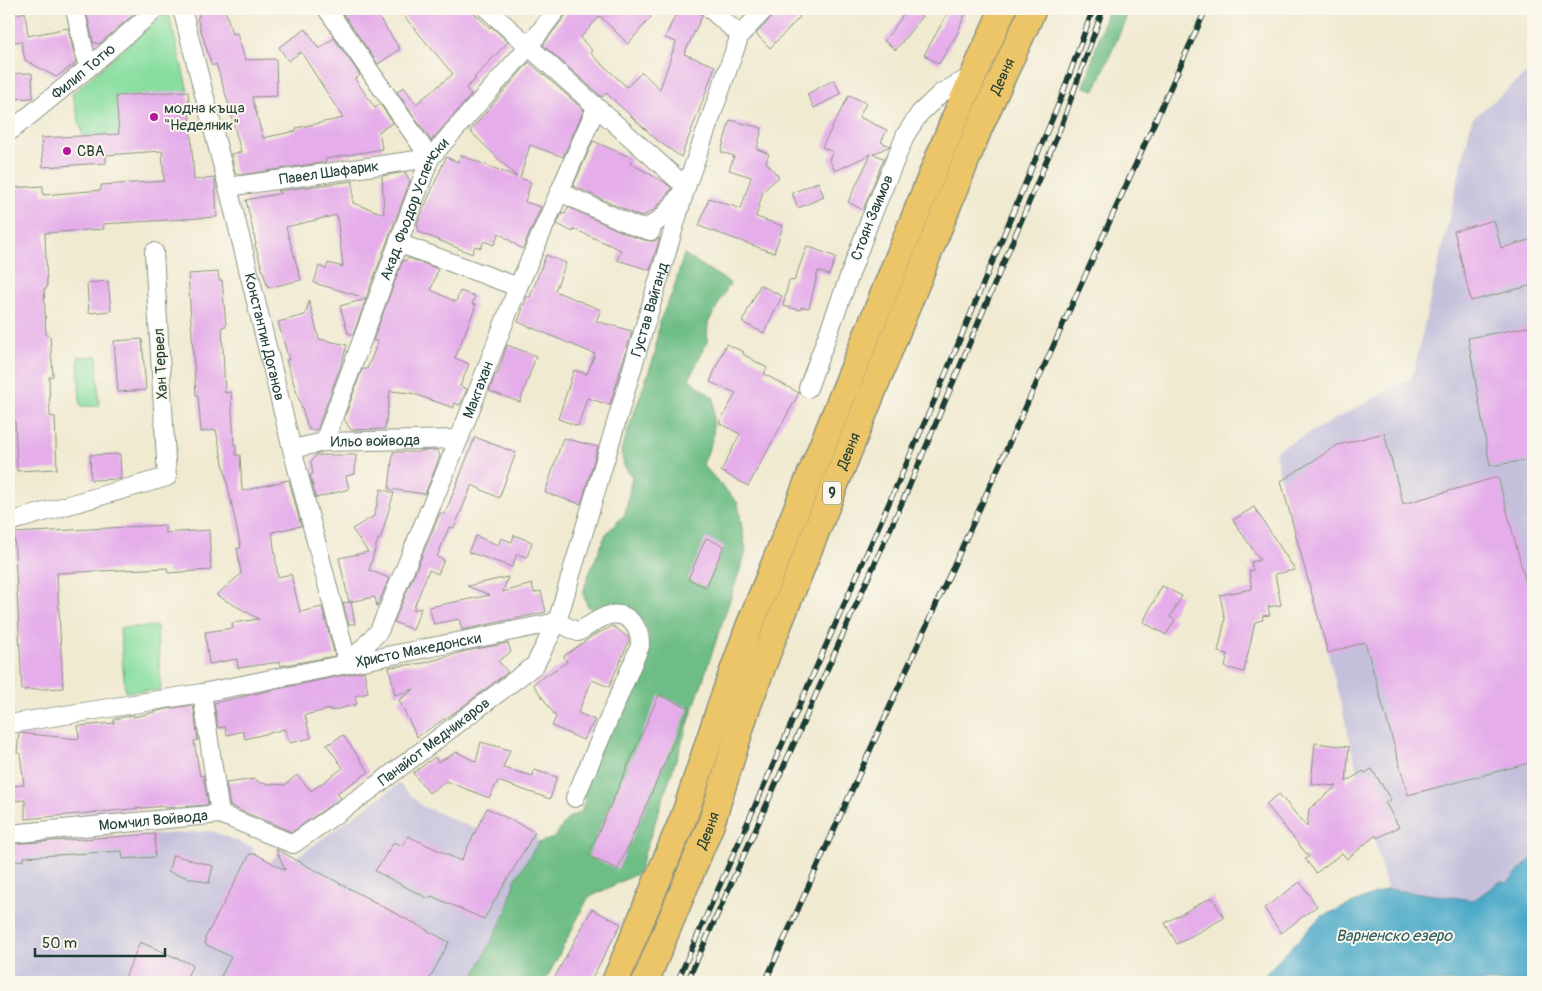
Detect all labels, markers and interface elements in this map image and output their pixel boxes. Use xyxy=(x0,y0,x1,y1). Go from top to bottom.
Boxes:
street label: Филип Тотю xyxy=(47,39,119,103)
street label: Девня xyxy=(985,55,1019,99)
place label: модна къща "Неделник" xyxy=(164,99,245,135)
marker: модна къща "Неделник" xyxy=(148,111,160,123)
street label: Акад. Фьодор Успенски xyxy=(376,134,453,283)
place label: CBA xyxy=(77,142,105,161)
marker: CBA xyxy=(61,145,73,157)
street label: Павел Шафарик xyxy=(278,156,380,189)
street label: Стоян Заимов xyxy=(846,172,897,263)
street label: Густав Вайганд xyxy=(627,260,673,359)
street label: Константин Доганов xyxy=(240,271,289,402)
street label: Хан Тервел xyxy=(150,328,172,400)
street label: Макгахан xyxy=(458,359,498,421)
street label: Ильо войвода xyxy=(330,430,420,451)
street label: Девня xyxy=(832,430,865,473)
road number: 9 xyxy=(823,482,841,504)
street label: Христо Македонски xyxy=(354,628,483,672)
street label: Панайот Медникаров xyxy=(374,693,494,790)
street label: Момчил Войвода xyxy=(98,806,209,835)
street label: Девня xyxy=(692,810,724,853)
scale bar xyxy=(35,926,165,958)
water label: Варненско езеро xyxy=(1336,926,1453,946)
text: 50 m xyxy=(42,934,77,953)

